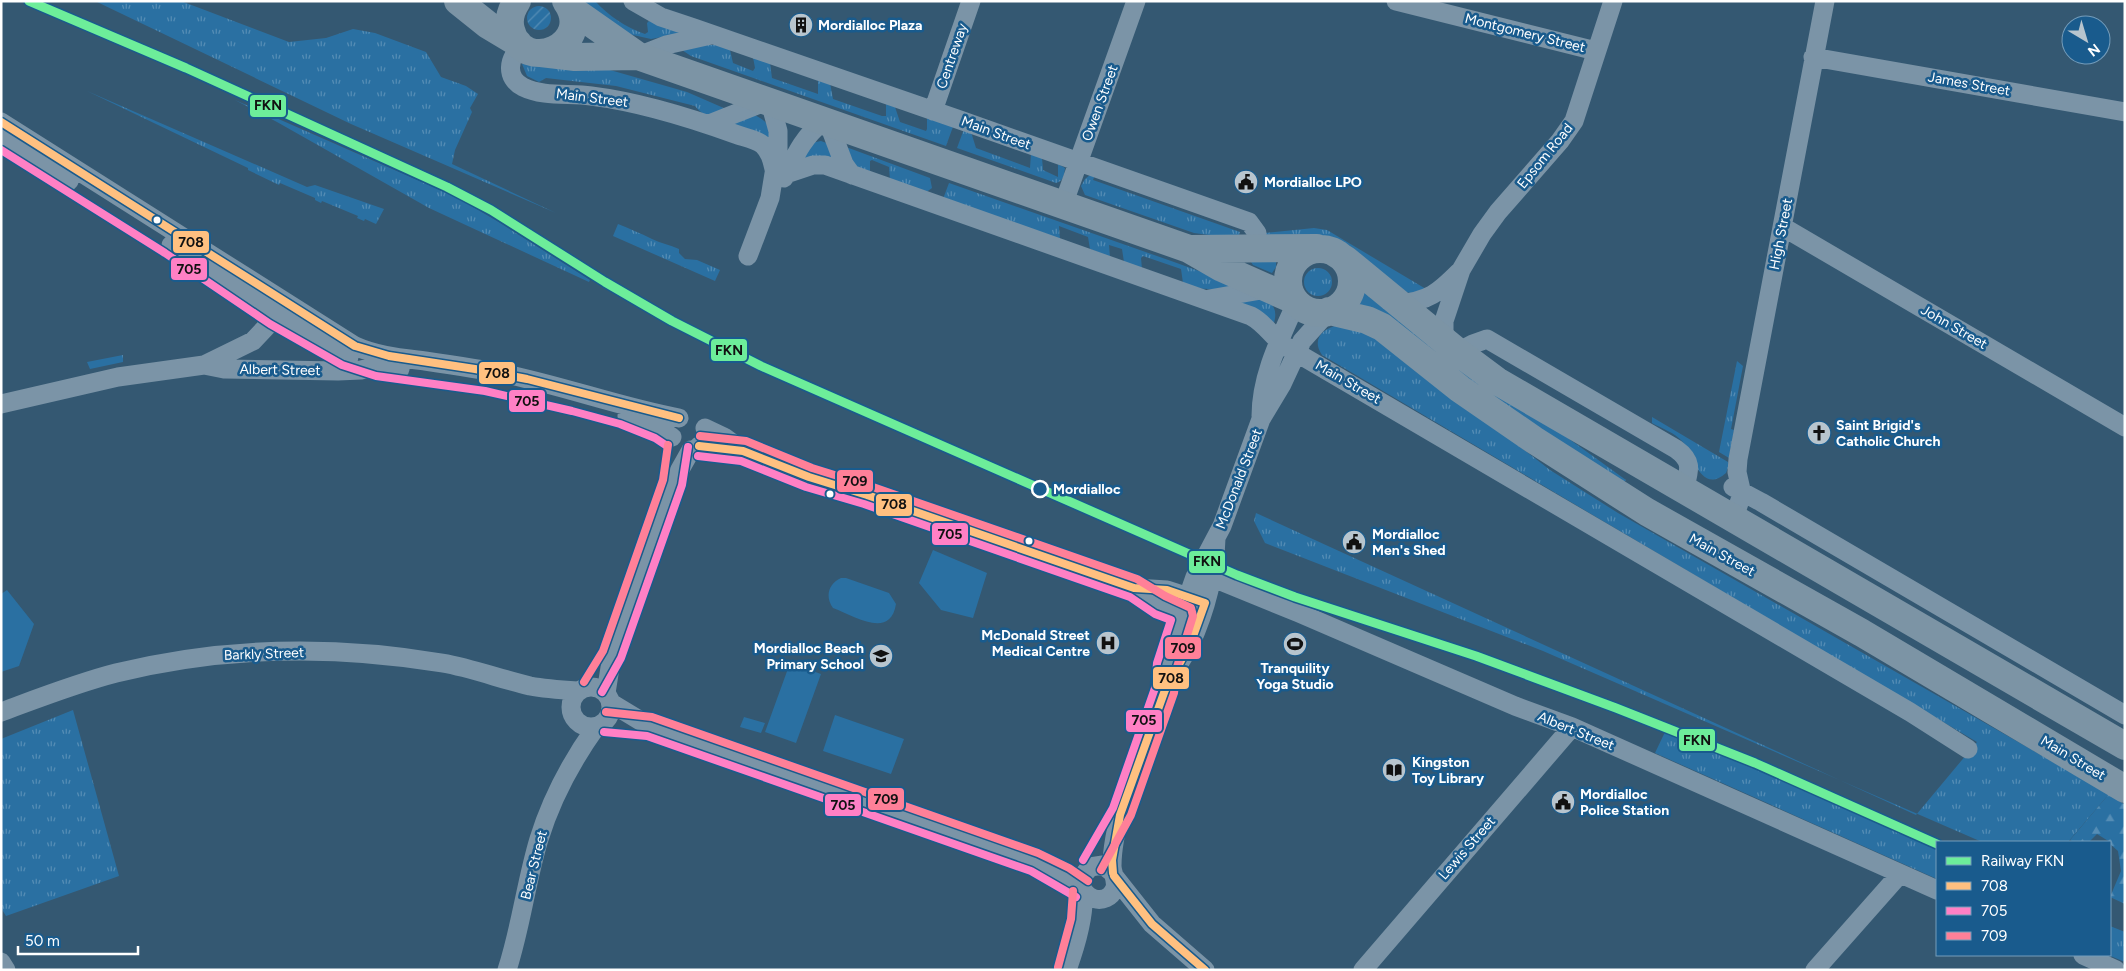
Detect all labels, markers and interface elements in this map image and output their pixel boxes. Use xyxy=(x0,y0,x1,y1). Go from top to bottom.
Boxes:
street label: Montgomery Street xyxy=(1463,10,1587,56)
building icon: Mordialloc Plaza xyxy=(788,12,814,38)
north arrow xyxy=(2061,15,2111,65)
place label: Mordialloc Plaza xyxy=(818,17,922,34)
street label: Centreway xyxy=(933,20,971,91)
text: N xyxy=(2084,40,2103,60)
street label: Owen Street xyxy=(1078,63,1122,143)
street label: James Street xyxy=(1927,68,2011,100)
street label: Main Street xyxy=(555,85,629,111)
line badge: FKN xyxy=(249,94,287,118)
text: FKN xyxy=(254,97,282,114)
street label: Main Street xyxy=(959,113,1033,153)
street label: Epsom Road xyxy=(1514,120,1576,192)
public building icon: Mordialloc LPO xyxy=(1233,169,1259,195)
place label: Mordialloc LPO xyxy=(1264,174,1362,191)
street label: High Street xyxy=(1766,197,1796,271)
unlabelled marker xyxy=(152,215,162,225)
line badge: 708 xyxy=(172,230,210,254)
text: 708 xyxy=(178,234,204,251)
line badge: 705 xyxy=(170,257,208,281)
text: 705 xyxy=(177,261,202,278)
street label: John Street xyxy=(1918,301,1990,353)
line badge: FKN xyxy=(710,338,748,362)
text: FKN xyxy=(715,342,743,359)
street label: Main Street xyxy=(1312,356,1384,408)
street label: Albert Street xyxy=(239,361,321,379)
line badge: 708 xyxy=(478,361,516,385)
text: 708 xyxy=(484,365,510,382)
line badge: 705 xyxy=(508,389,546,413)
text: 705 xyxy=(515,393,540,410)
place label: Saint Brigid's Catholic Church xyxy=(1836,417,1940,450)
church icon: Saint Brigid's Catholic Church xyxy=(1806,420,1832,446)
street label: McDonald Street xyxy=(1212,426,1266,532)
line badge: 709 xyxy=(836,469,874,493)
text: 709 xyxy=(843,473,867,490)
marker: Mordialloc xyxy=(1031,480,1049,498)
place label: Mordialloc xyxy=(1053,481,1121,498)
unlabelled marker xyxy=(825,489,835,499)
line badge: 708 xyxy=(875,493,913,517)
text: 708 xyxy=(881,496,907,513)
line badge: 705 xyxy=(931,522,969,546)
text: 705 xyxy=(938,526,963,543)
place label: Mordialloc Men's Shed xyxy=(1372,526,1446,559)
public building icon: Mordialloc Men's Shed xyxy=(1341,529,1367,555)
street label: Main Street xyxy=(1686,530,1758,580)
unlabelled marker xyxy=(1024,536,1034,546)
line badge: FKN xyxy=(1188,550,1226,574)
text: FKN xyxy=(1193,553,1221,570)
place label: McDonald Street Medical Centre xyxy=(981,627,1090,660)
hospital icon: McDonald Street Medical Centre xyxy=(1095,630,1121,656)
sports icon: Tranquility Yoga Studio xyxy=(1282,631,1308,657)
line badge: 709 xyxy=(1164,636,1202,660)
place label: Mordialloc Beach Primary School xyxy=(754,640,864,673)
text: 709 xyxy=(1171,640,1195,657)
school or university icon: Mordialloc Beach Primary School xyxy=(868,643,894,669)
street label: Barkly Street xyxy=(224,644,304,664)
place label: Tranquility Yoga Studio xyxy=(1256,660,1334,693)
line badge: 708 xyxy=(1152,666,1190,690)
text: 708 xyxy=(1158,670,1184,687)
street label: Albert Street xyxy=(1535,708,1617,754)
line badge: 705 xyxy=(1125,709,1163,733)
text: 705 xyxy=(1132,712,1157,729)
line badge: FKN xyxy=(1678,728,1716,752)
text: FKN xyxy=(1683,732,1711,749)
street label: Main Street xyxy=(2037,732,2109,784)
place label: Kingston Toy Library xyxy=(1412,754,1485,787)
library icon: Kingston Toy Library xyxy=(1381,757,1407,783)
place label: Mordialloc Police Station xyxy=(1580,786,1669,819)
line badge: 709 xyxy=(867,787,905,811)
public building icon: Mordialloc Police Station xyxy=(1550,789,1576,815)
text: 709 xyxy=(874,791,898,808)
line badge: 705 xyxy=(824,793,862,817)
text: 705 xyxy=(831,797,856,814)
street label: Lewis Street xyxy=(1435,813,1499,883)
street label: Bear Street xyxy=(517,829,551,901)
legend xyxy=(1936,841,2111,956)
text: Railway FKN xyxy=(1981,852,2064,870)
text: 708 xyxy=(1981,877,2008,895)
text: 705 xyxy=(1981,902,2007,920)
scale bar xyxy=(18,924,138,956)
text: 709 xyxy=(1981,927,2007,945)
text: 50 m xyxy=(25,932,60,950)

